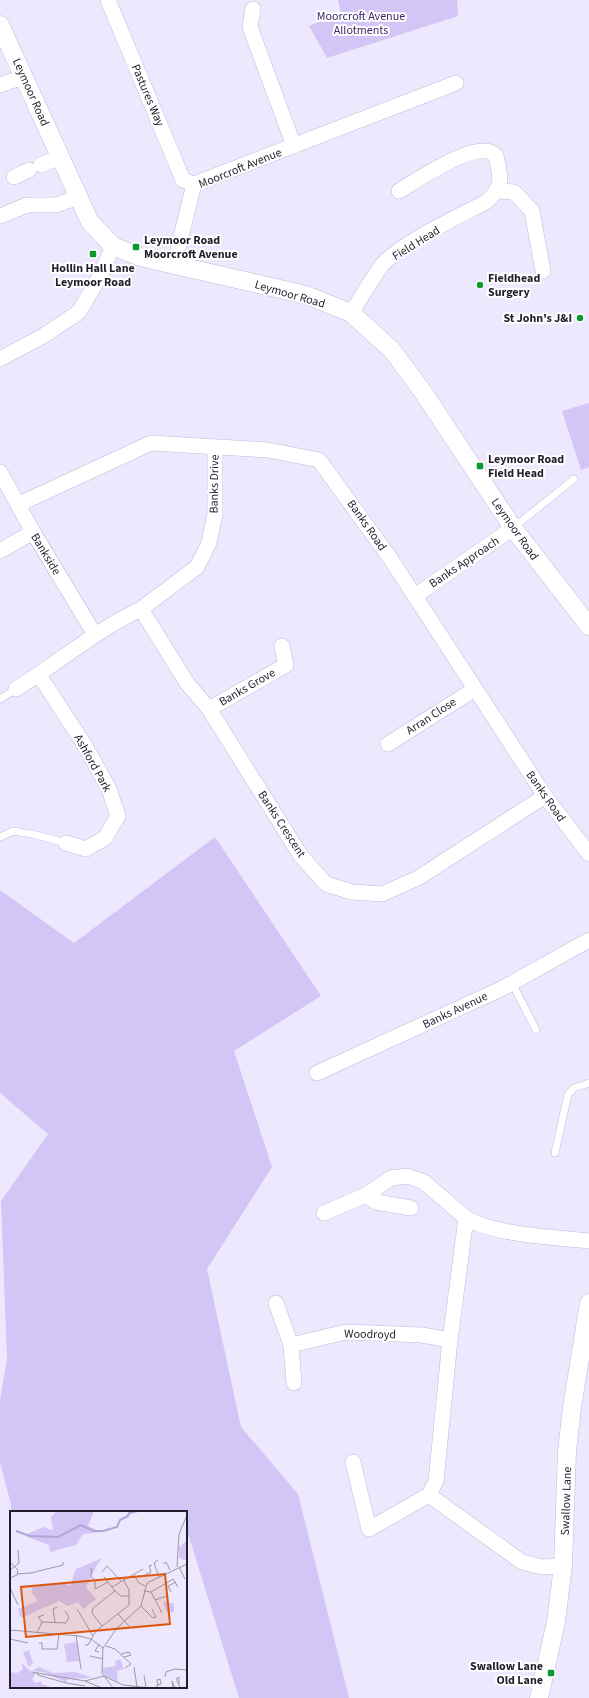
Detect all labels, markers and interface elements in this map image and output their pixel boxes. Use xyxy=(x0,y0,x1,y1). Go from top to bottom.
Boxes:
park label: Moorcroft Avenue Allotments xyxy=(317,8,405,39)
street label: Leymoor Road xyxy=(8,56,53,129)
street label: Pastures Way xyxy=(127,61,168,129)
street label: Moorcroft Avenue xyxy=(196,144,284,193)
street label: Field Head xyxy=(389,222,443,265)
place label: Leymoor Road Moorcroft Avenue xyxy=(144,232,238,263)
marker: Leymoor Road Moorcroft Avenue xyxy=(131,242,141,252)
marker: Hollin Hall Lane Leymoor Road xyxy=(88,249,98,259)
place label: Hollin Hall Lane Leymoor Road xyxy=(51,260,135,291)
place label: Fieldhead Surgery xyxy=(488,270,540,301)
street label: Leymoor Road xyxy=(253,276,327,313)
marker: Fieldhead Surgery xyxy=(475,280,485,290)
place label: St John's J&I xyxy=(503,310,572,327)
marker: St John's J&I xyxy=(575,313,585,323)
place label: Leymoor Road Field Head xyxy=(488,451,564,482)
street label: Banks Drive xyxy=(205,454,224,514)
marker: Leymoor Road Field Head xyxy=(475,461,485,471)
street label: Leymoor Road xyxy=(487,495,542,564)
street label: Banks Road xyxy=(343,496,390,554)
street label: Bankside xyxy=(26,530,65,578)
street label: Banks Approach xyxy=(426,533,503,592)
street label: Banks Grove xyxy=(216,664,279,710)
street label: Arran Close xyxy=(403,694,460,739)
street label: Ashford Park xyxy=(70,731,115,795)
street label: Banks Road xyxy=(522,767,569,825)
street label: Banks Crescent xyxy=(254,787,310,861)
street label: Banks Avenue xyxy=(420,988,491,1033)
street label: Woodroyd xyxy=(344,1326,396,1343)
street label: Swallow Lane xyxy=(557,1466,576,1536)
inset map xyxy=(10,1511,187,1688)
place label: Swallow Lane Old Lane xyxy=(470,1658,543,1689)
marker: Swallow Lane Old Lane xyxy=(546,1668,556,1678)

